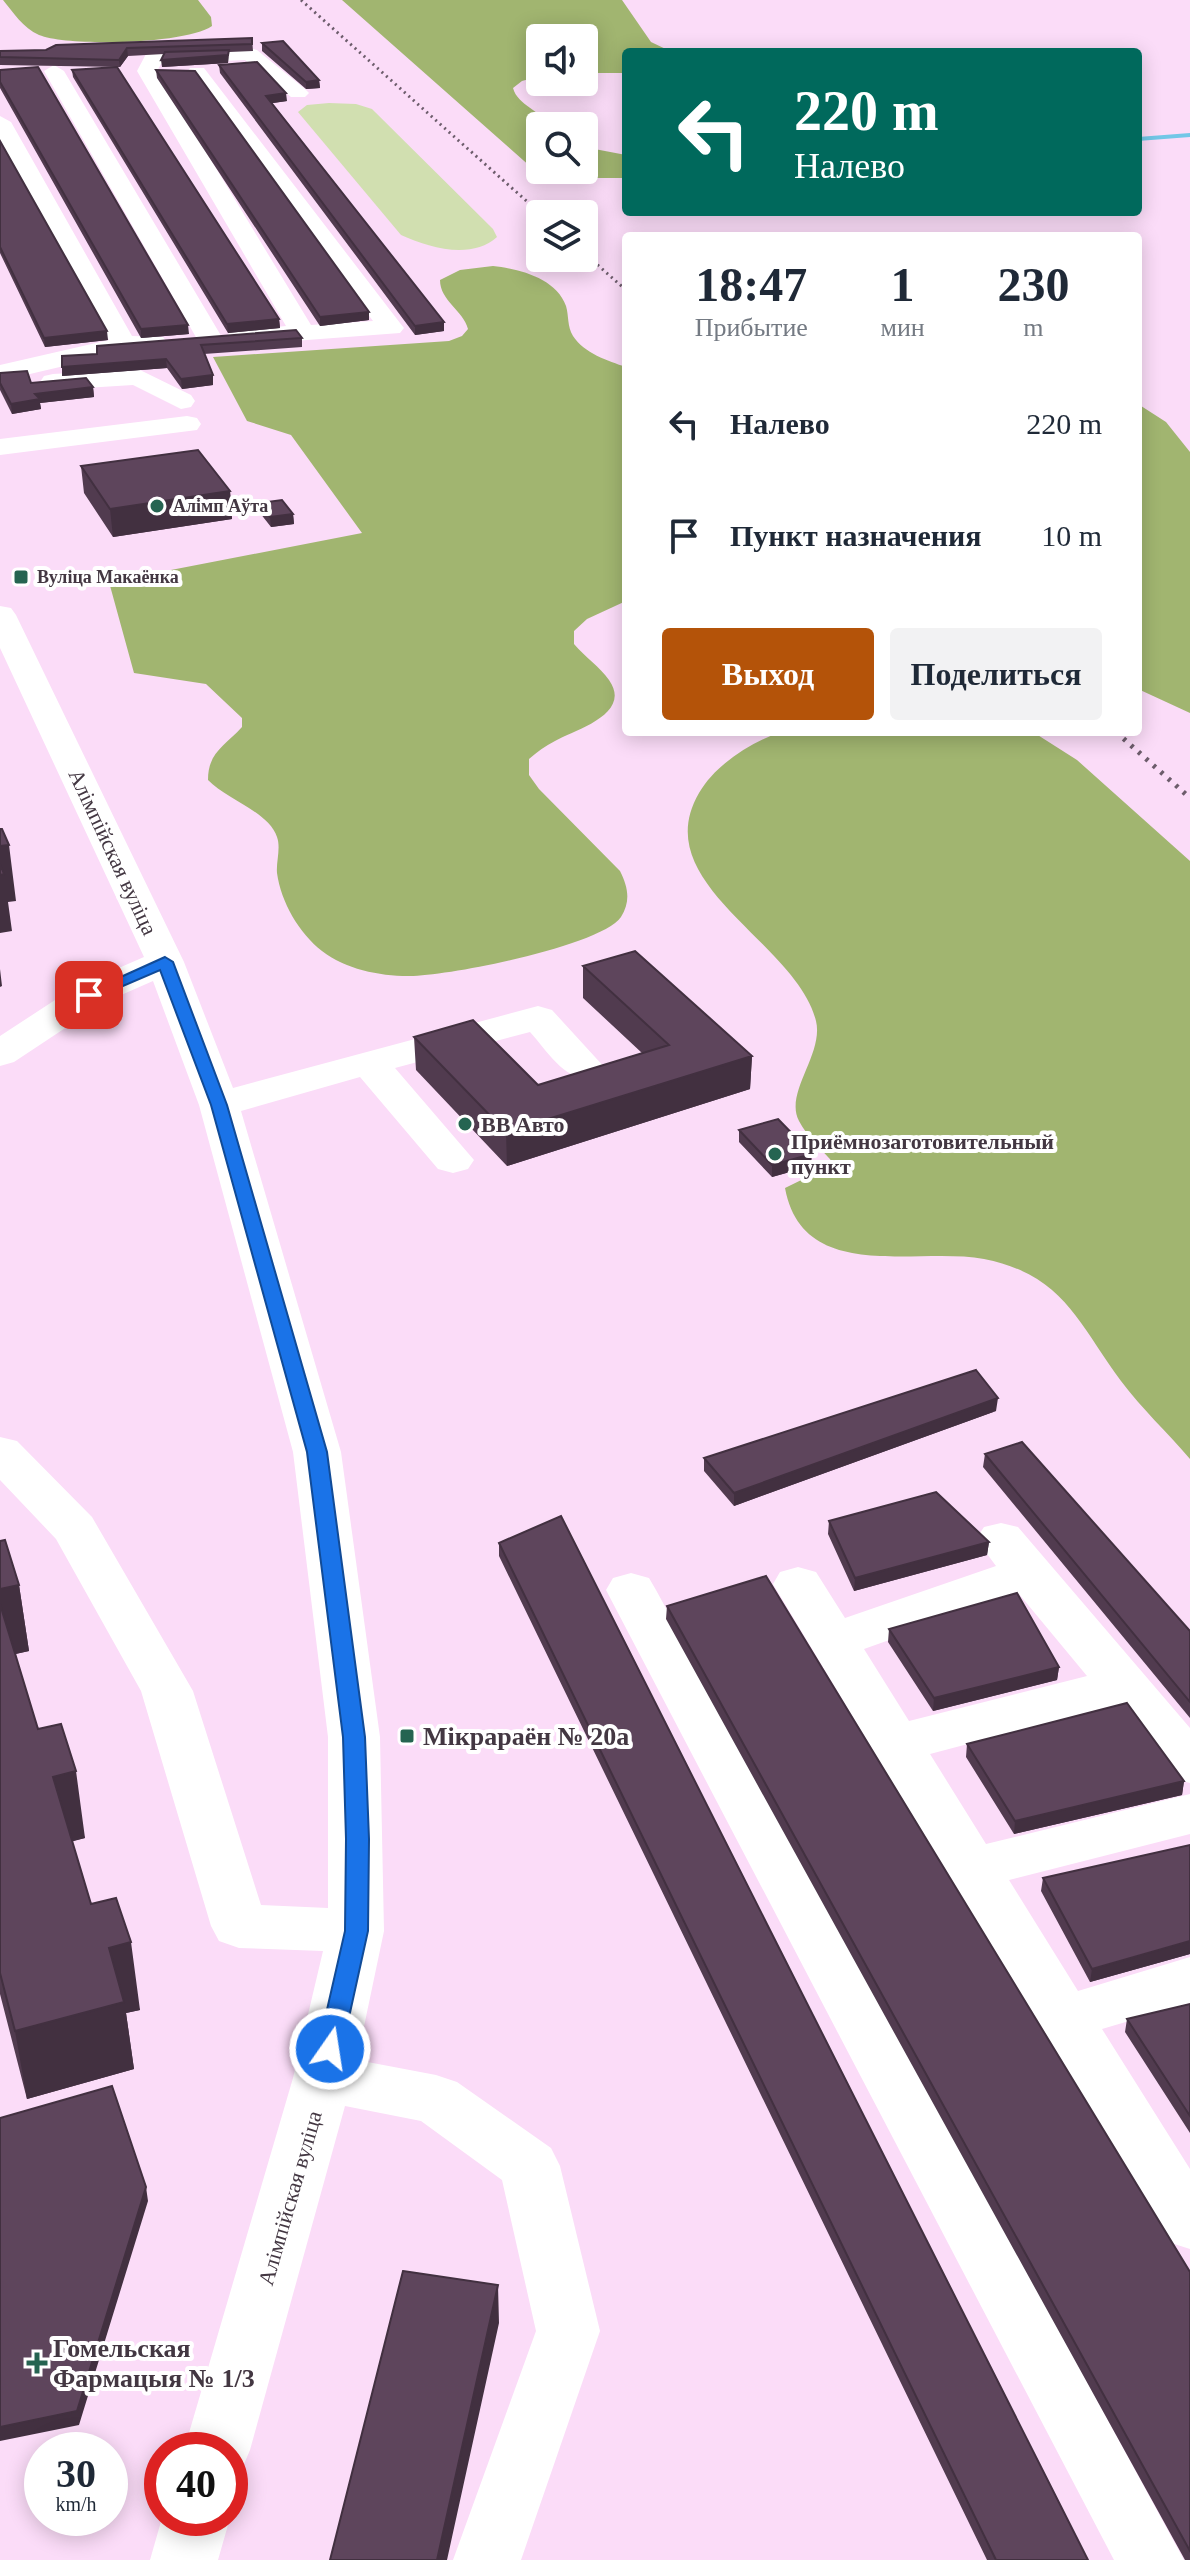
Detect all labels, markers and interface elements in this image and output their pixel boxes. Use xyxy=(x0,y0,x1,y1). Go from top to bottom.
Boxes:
map controls xyxy=(526,24,598,272)
button: sound xyxy=(526,24,598,96)
icon: left xyxy=(662,80,766,184)
text: 220 m xyxy=(794,80,939,142)
button: search xyxy=(526,112,598,184)
text: Налево xyxy=(794,146,905,186)
button: layers xyxy=(526,200,598,272)
text: 18:47 xyxy=(695,258,807,311)
text: 1 xyxy=(891,258,915,311)
text: 230 xyxy=(997,258,1069,311)
text: Прибытие xyxy=(695,313,808,342)
text: мин xyxy=(880,313,925,342)
text: m xyxy=(1023,313,1043,342)
icon: left xyxy=(662,402,706,446)
text: Налево xyxy=(730,407,830,440)
text: 220 m xyxy=(1026,407,1102,440)
place label: Алімп Аўта xyxy=(173,496,268,516)
marker: Алімп Аўта xyxy=(148,497,166,515)
icon: arrive xyxy=(662,514,706,558)
text: Пункт назначения xyxy=(730,519,982,552)
text: 10 m xyxy=(1041,519,1102,552)
place label: Вуліца Макаёнка xyxy=(37,567,179,587)
marker: Вуліца Макаёнка xyxy=(12,568,30,586)
button: Выход xyxy=(662,628,874,720)
button: Поделиться xyxy=(890,628,1102,720)
street label: Алімпійская вуліца xyxy=(64,765,163,939)
pin xyxy=(55,961,123,1029)
icon: arrive xyxy=(67,973,111,1017)
place label: ВВ Авто xyxy=(481,1112,565,1137)
marker: ВВ Авто xyxy=(456,1115,474,1133)
place label: Приёмнозаготовительный пункт xyxy=(791,1129,1054,1179)
marker: Приёмнозаготовительный пункт xyxy=(766,1145,784,1163)
place label: Мікрараён № 20а xyxy=(423,1722,629,1751)
marker: Мікрараён № 20а xyxy=(398,1727,416,1745)
position arrow xyxy=(288,2007,372,2091)
street label: Алімпійская вуліца xyxy=(253,2108,327,2288)
place label: Гомельская Фармацыя № 1/3 xyxy=(53,2334,255,2393)
marker: Гомельская Фармацыя № 1/3 xyxy=(28,2354,46,2372)
speed limit sign: 40 xyxy=(144,2432,248,2536)
text: 30 xyxy=(56,2451,96,2496)
text: km/h xyxy=(55,2493,97,2515)

